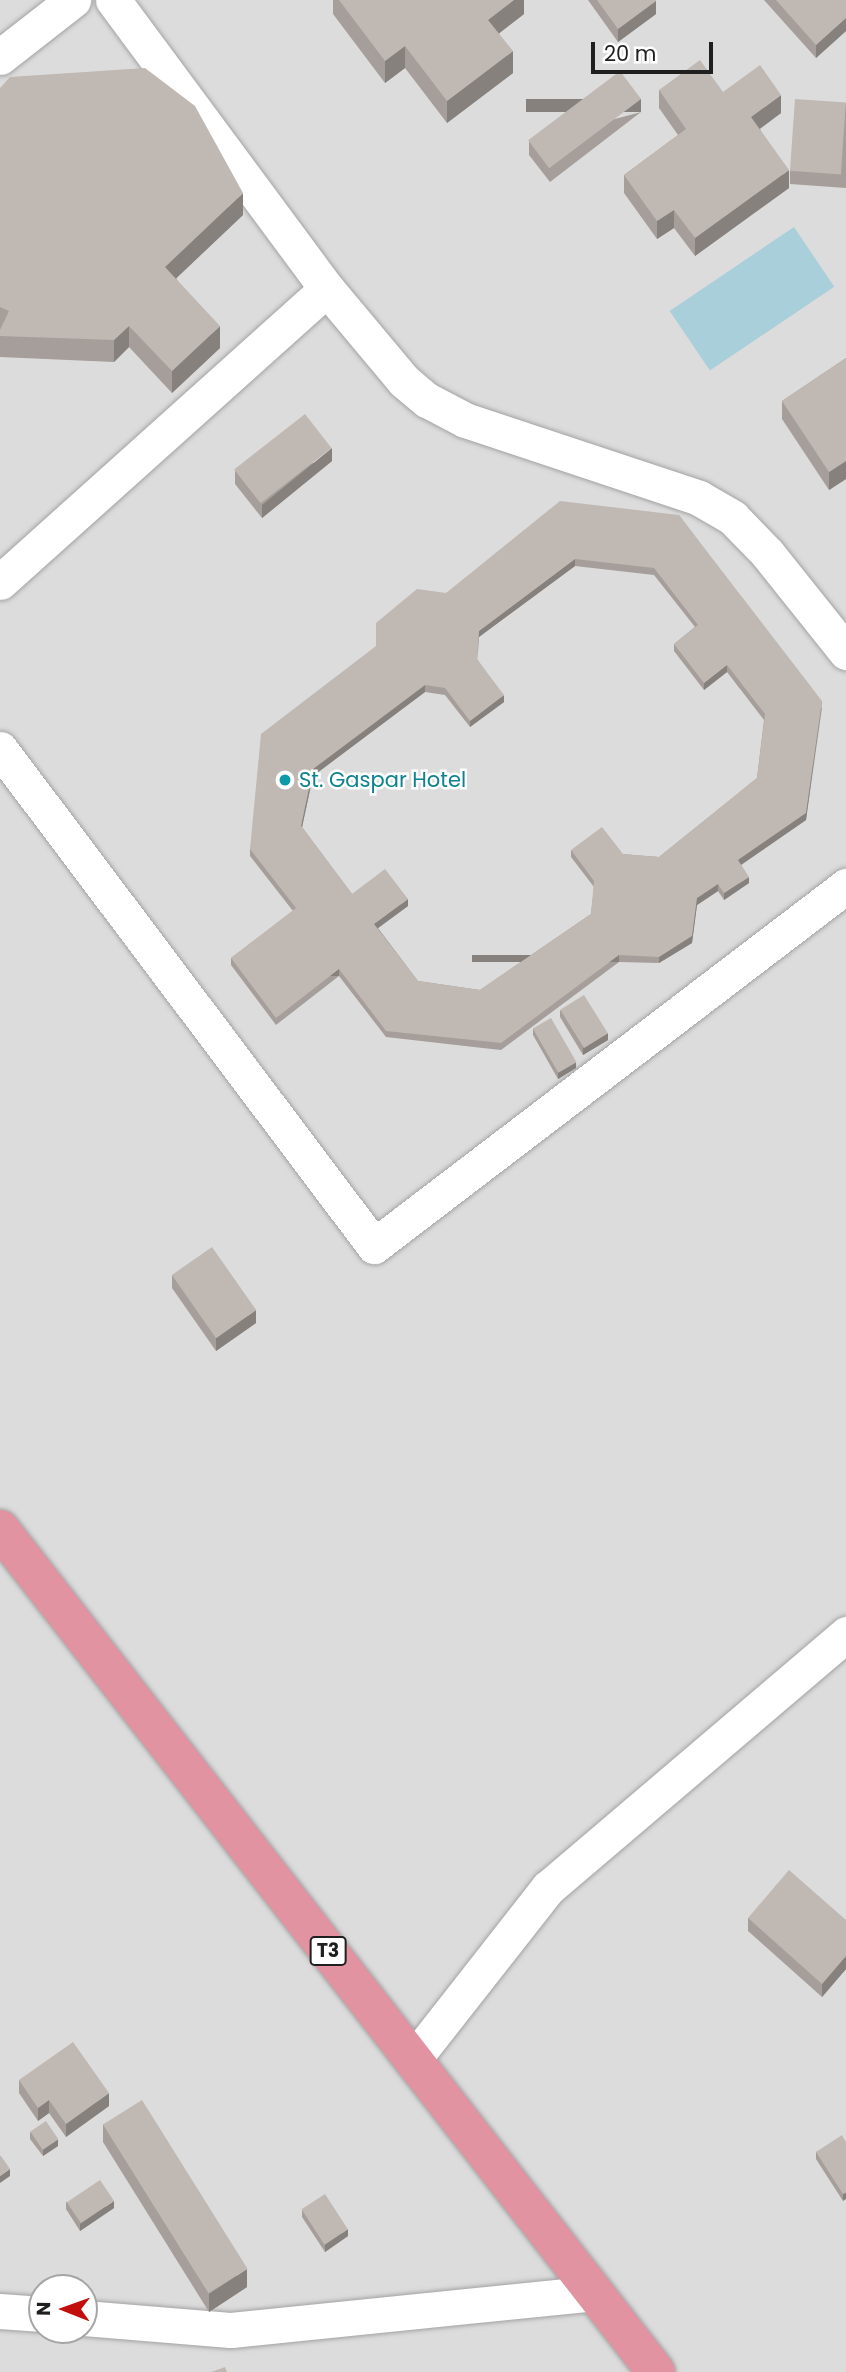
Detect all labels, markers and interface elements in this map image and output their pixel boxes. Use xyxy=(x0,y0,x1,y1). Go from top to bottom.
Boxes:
scale bar xyxy=(594,28,716,72)
text: 20 m xyxy=(604,39,657,68)
place label: St. Gaspar Hotel xyxy=(299,767,466,793)
marker: St. Gaspar Hotel xyxy=(277,772,293,788)
road number: T3 xyxy=(309,1936,347,1966)
north arrow xyxy=(28,2274,98,2344)
text: N xyxy=(30,2301,57,2316)

